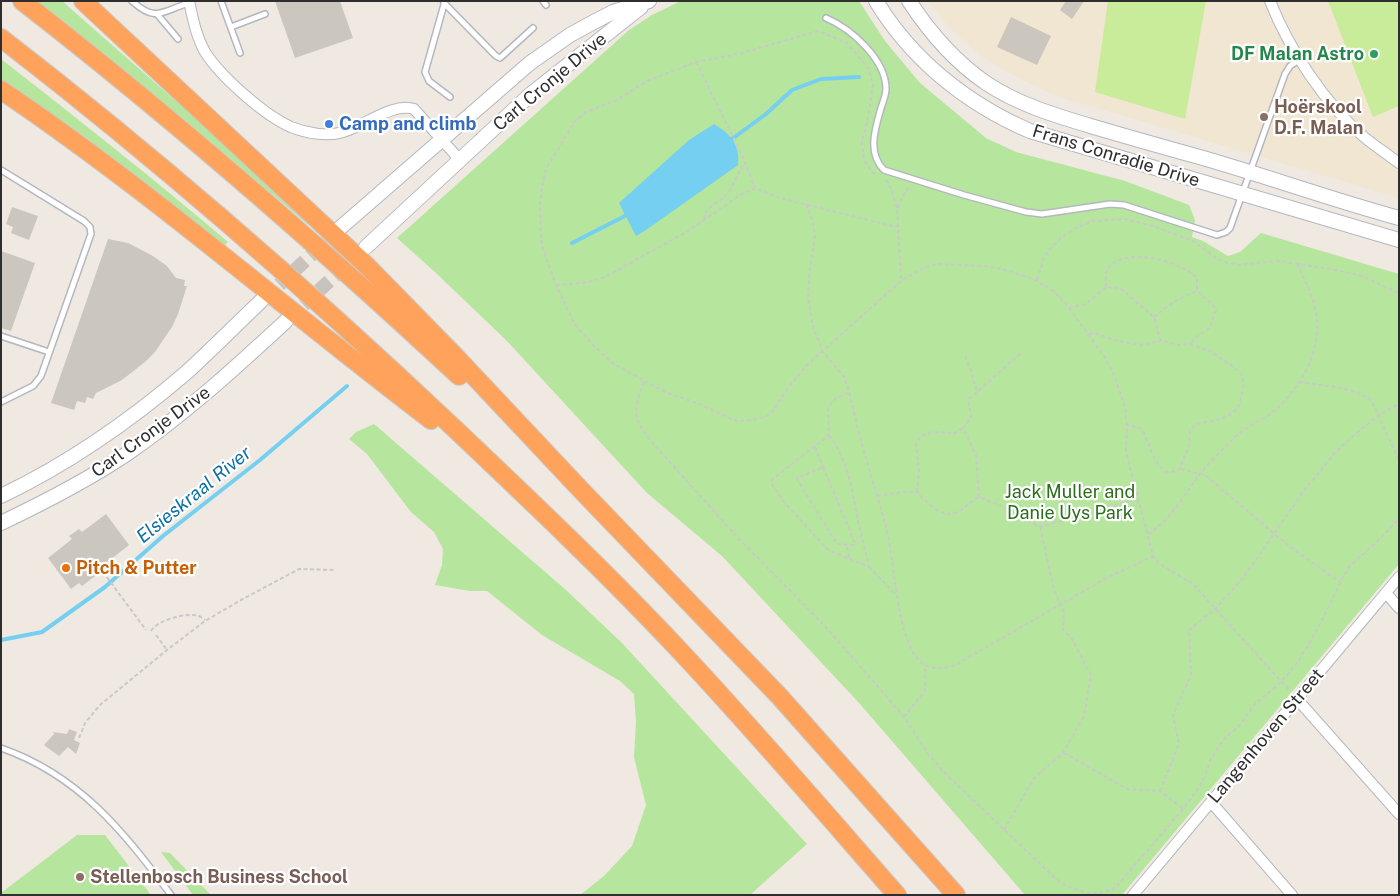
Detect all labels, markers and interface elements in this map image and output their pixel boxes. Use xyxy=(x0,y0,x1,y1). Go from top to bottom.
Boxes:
street label: Carl Cronje Drive xyxy=(489,28,611,136)
place label: DF Malan Astro xyxy=(1231,43,1364,65)
marker: DF Malan Astro xyxy=(1368,48,1380,60)
place label: Hoërskool D.F. Malan xyxy=(1274,96,1363,138)
marker: Hoërskool D.F. Malan xyxy=(1258,111,1270,123)
place label: Camp and climb xyxy=(339,113,476,135)
marker: Camp and climb xyxy=(323,118,335,130)
street label: Frans Conradie Drive xyxy=(1030,120,1202,192)
street label: Carl Cronje Drive xyxy=(87,382,215,482)
water label: Elsieskraal River xyxy=(132,442,256,548)
park label: Jack Muller and Danie Uys Park xyxy=(1005,481,1135,524)
place label: Pitch & Putter xyxy=(76,557,197,579)
marker: Pitch & Putter xyxy=(60,562,72,574)
street label: Langenhoven Street xyxy=(1203,664,1329,808)
place label: Stellenbosch Business School xyxy=(90,866,348,888)
marker: Stellenbosch Business School xyxy=(74,871,86,883)

